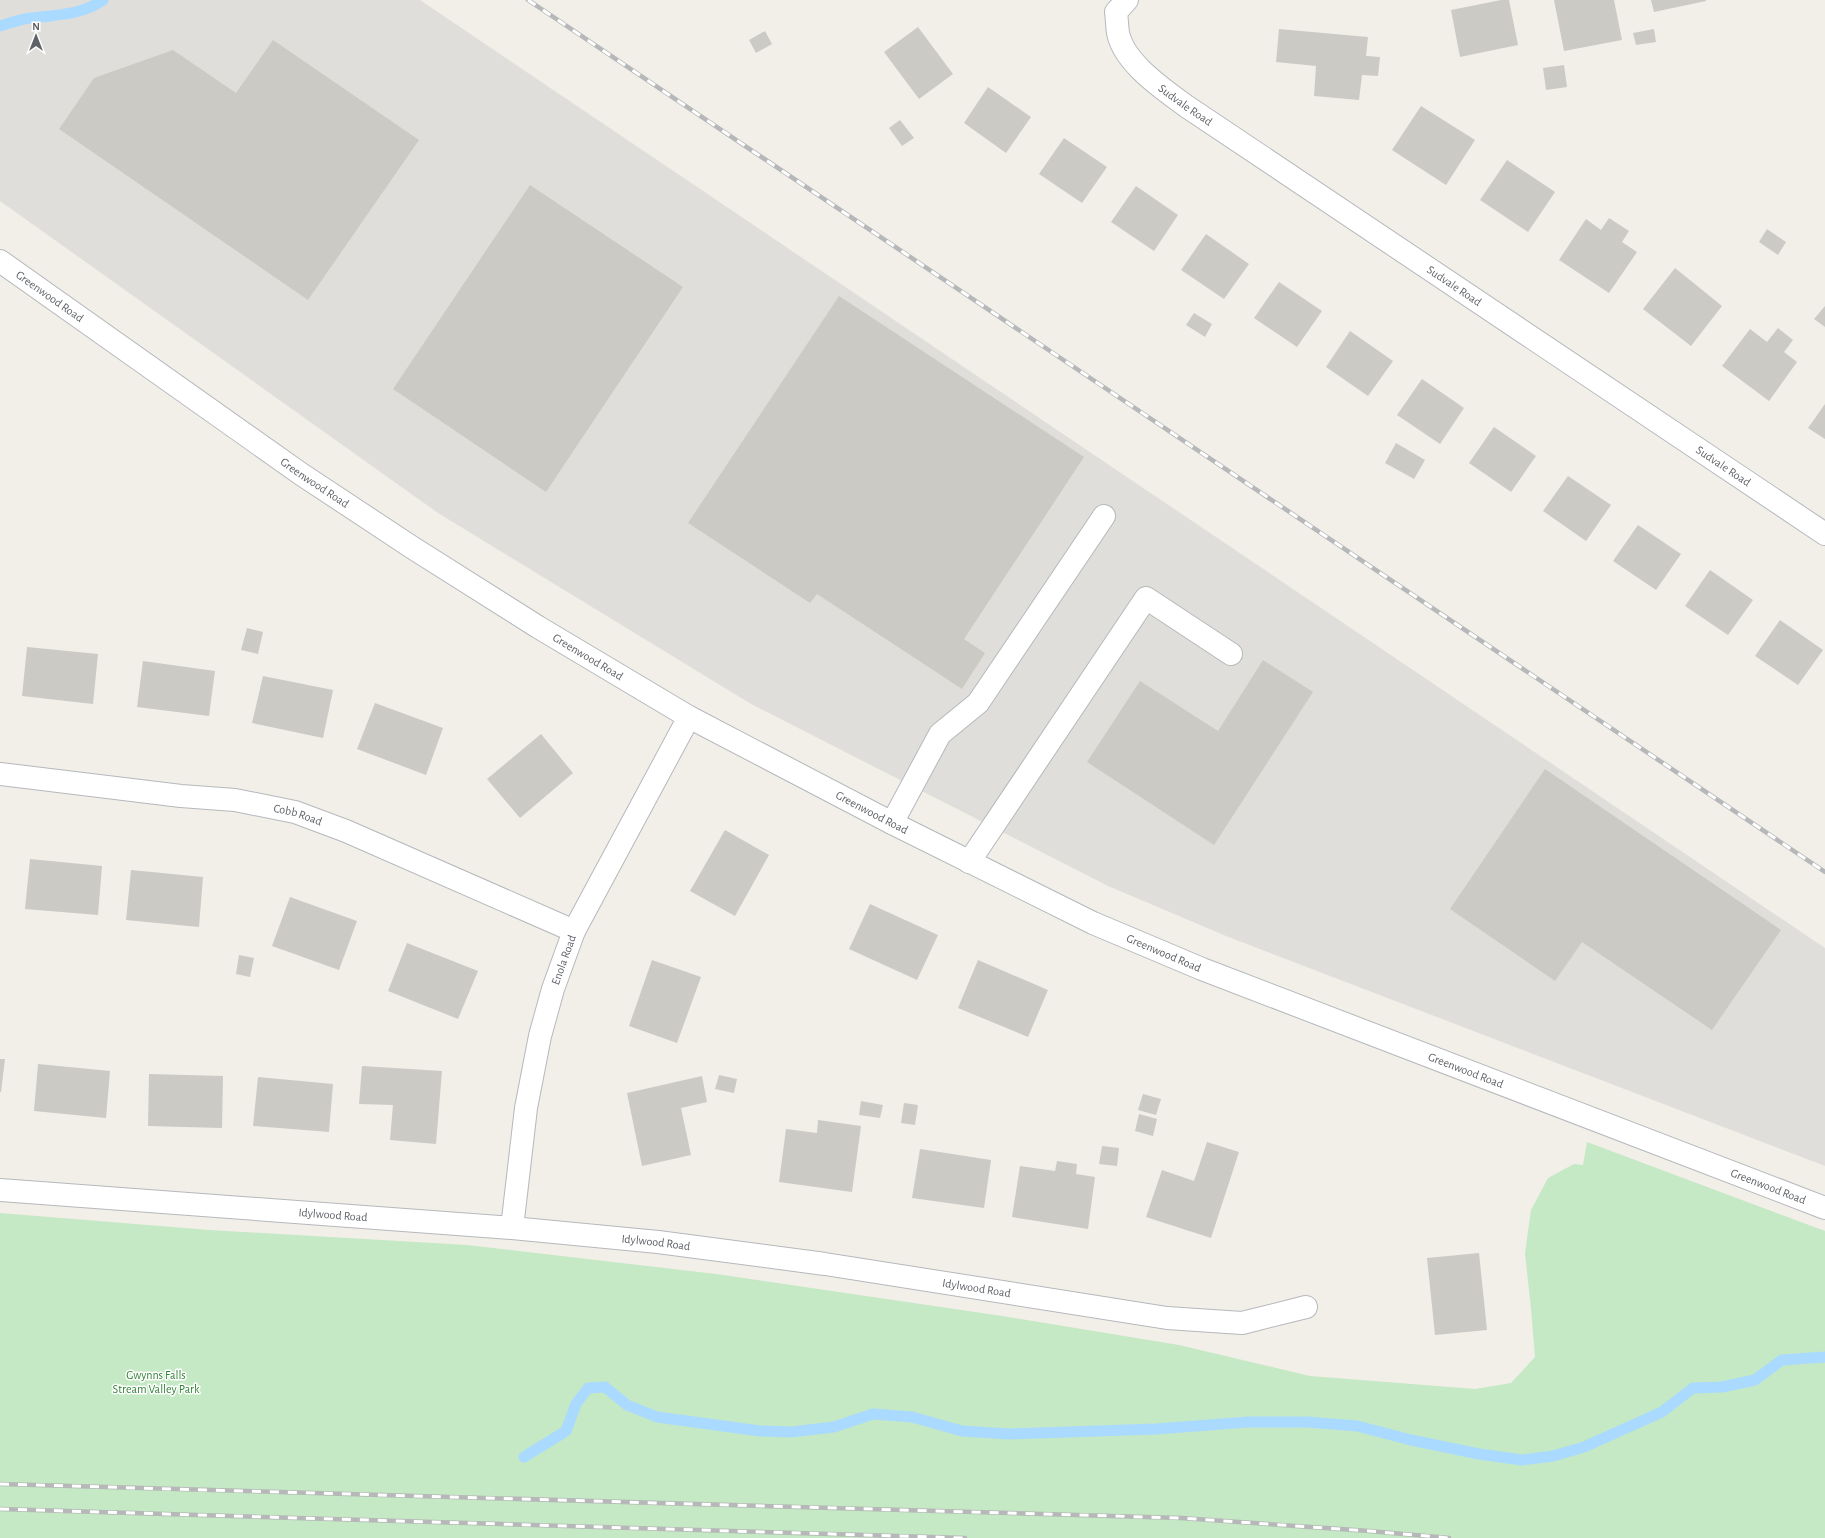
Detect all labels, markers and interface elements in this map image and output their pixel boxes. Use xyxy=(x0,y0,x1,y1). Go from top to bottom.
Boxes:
north arrow xyxy=(16,16,56,56)
text: N xyxy=(32,21,40,32)
street label: Sudvale Road xyxy=(1156,82,1214,128)
street label: Sudvale Road xyxy=(1425,263,1484,308)
street label: Greenwood Road xyxy=(14,268,86,324)
street label: Sudvale Road xyxy=(1694,443,1753,488)
street label: Greenwood Road xyxy=(278,455,351,510)
street label: Greenwood Road xyxy=(551,631,625,682)
street label: Greenwood Road xyxy=(834,789,910,836)
street label: Cobb Road xyxy=(272,802,324,828)
street label: Greenwood Road xyxy=(1125,932,1203,974)
street label: Enola Road xyxy=(549,933,578,986)
street label: Greenwood Road xyxy=(1426,1050,1505,1090)
street label: Greenwood Road xyxy=(1729,1166,1808,1206)
street label: Idylwood Road xyxy=(298,1206,368,1223)
street label: Idylwood Road xyxy=(621,1233,691,1252)
street label: Idylwood Road xyxy=(942,1277,1012,1299)
park label: Gwynns Falls Stream Valley Park xyxy=(113,1369,200,1396)

